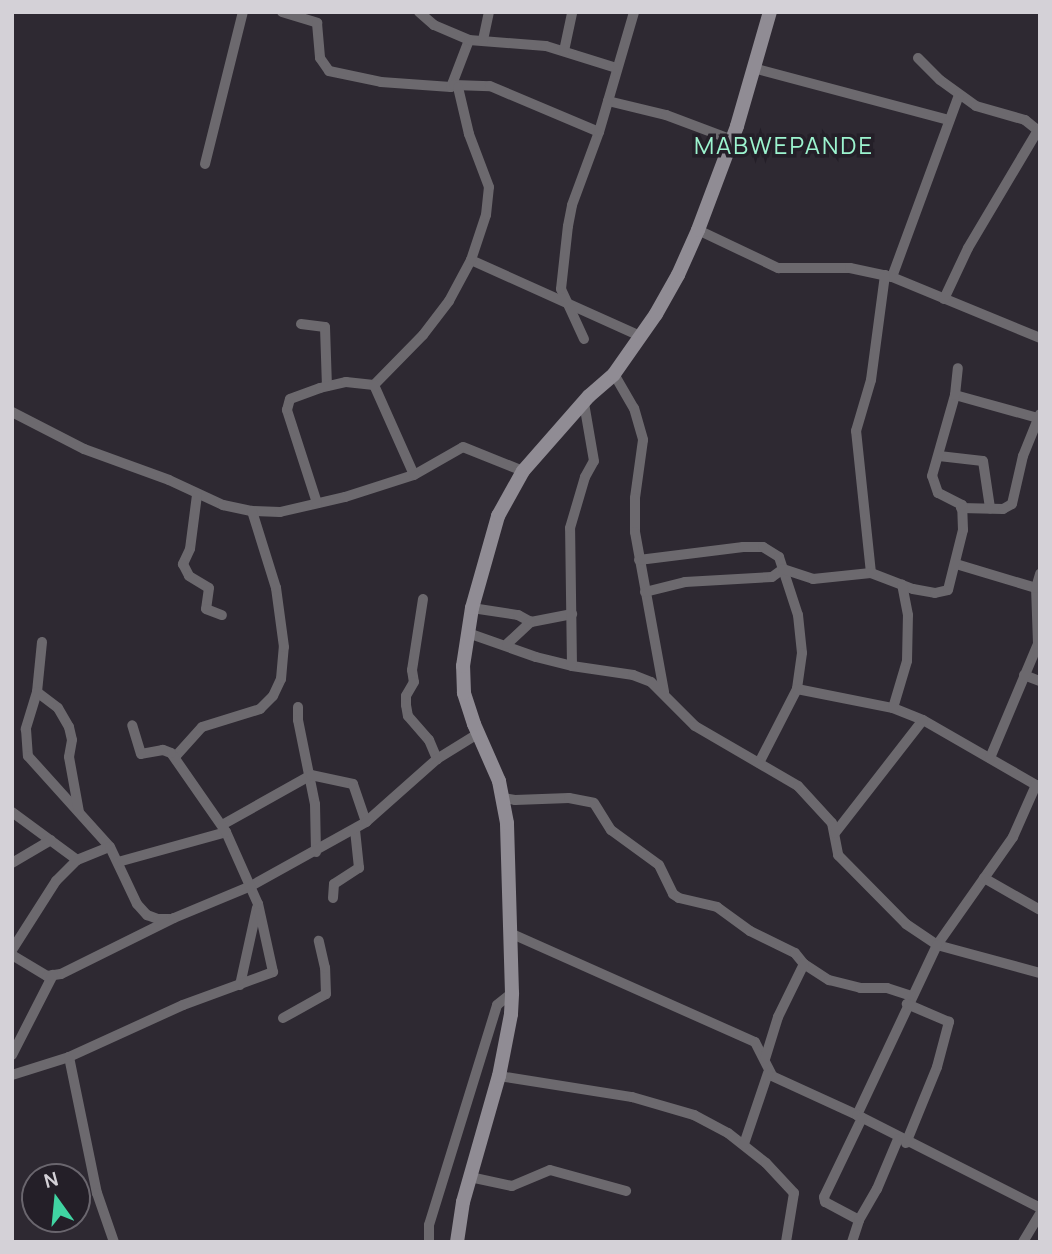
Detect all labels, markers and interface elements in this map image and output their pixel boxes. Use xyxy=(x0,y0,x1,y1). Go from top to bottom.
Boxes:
district label: MABWEPANDE xyxy=(695,131,873,159)
north arrow xyxy=(21,1163,91,1233)
text: N xyxy=(41,1165,61,1194)

